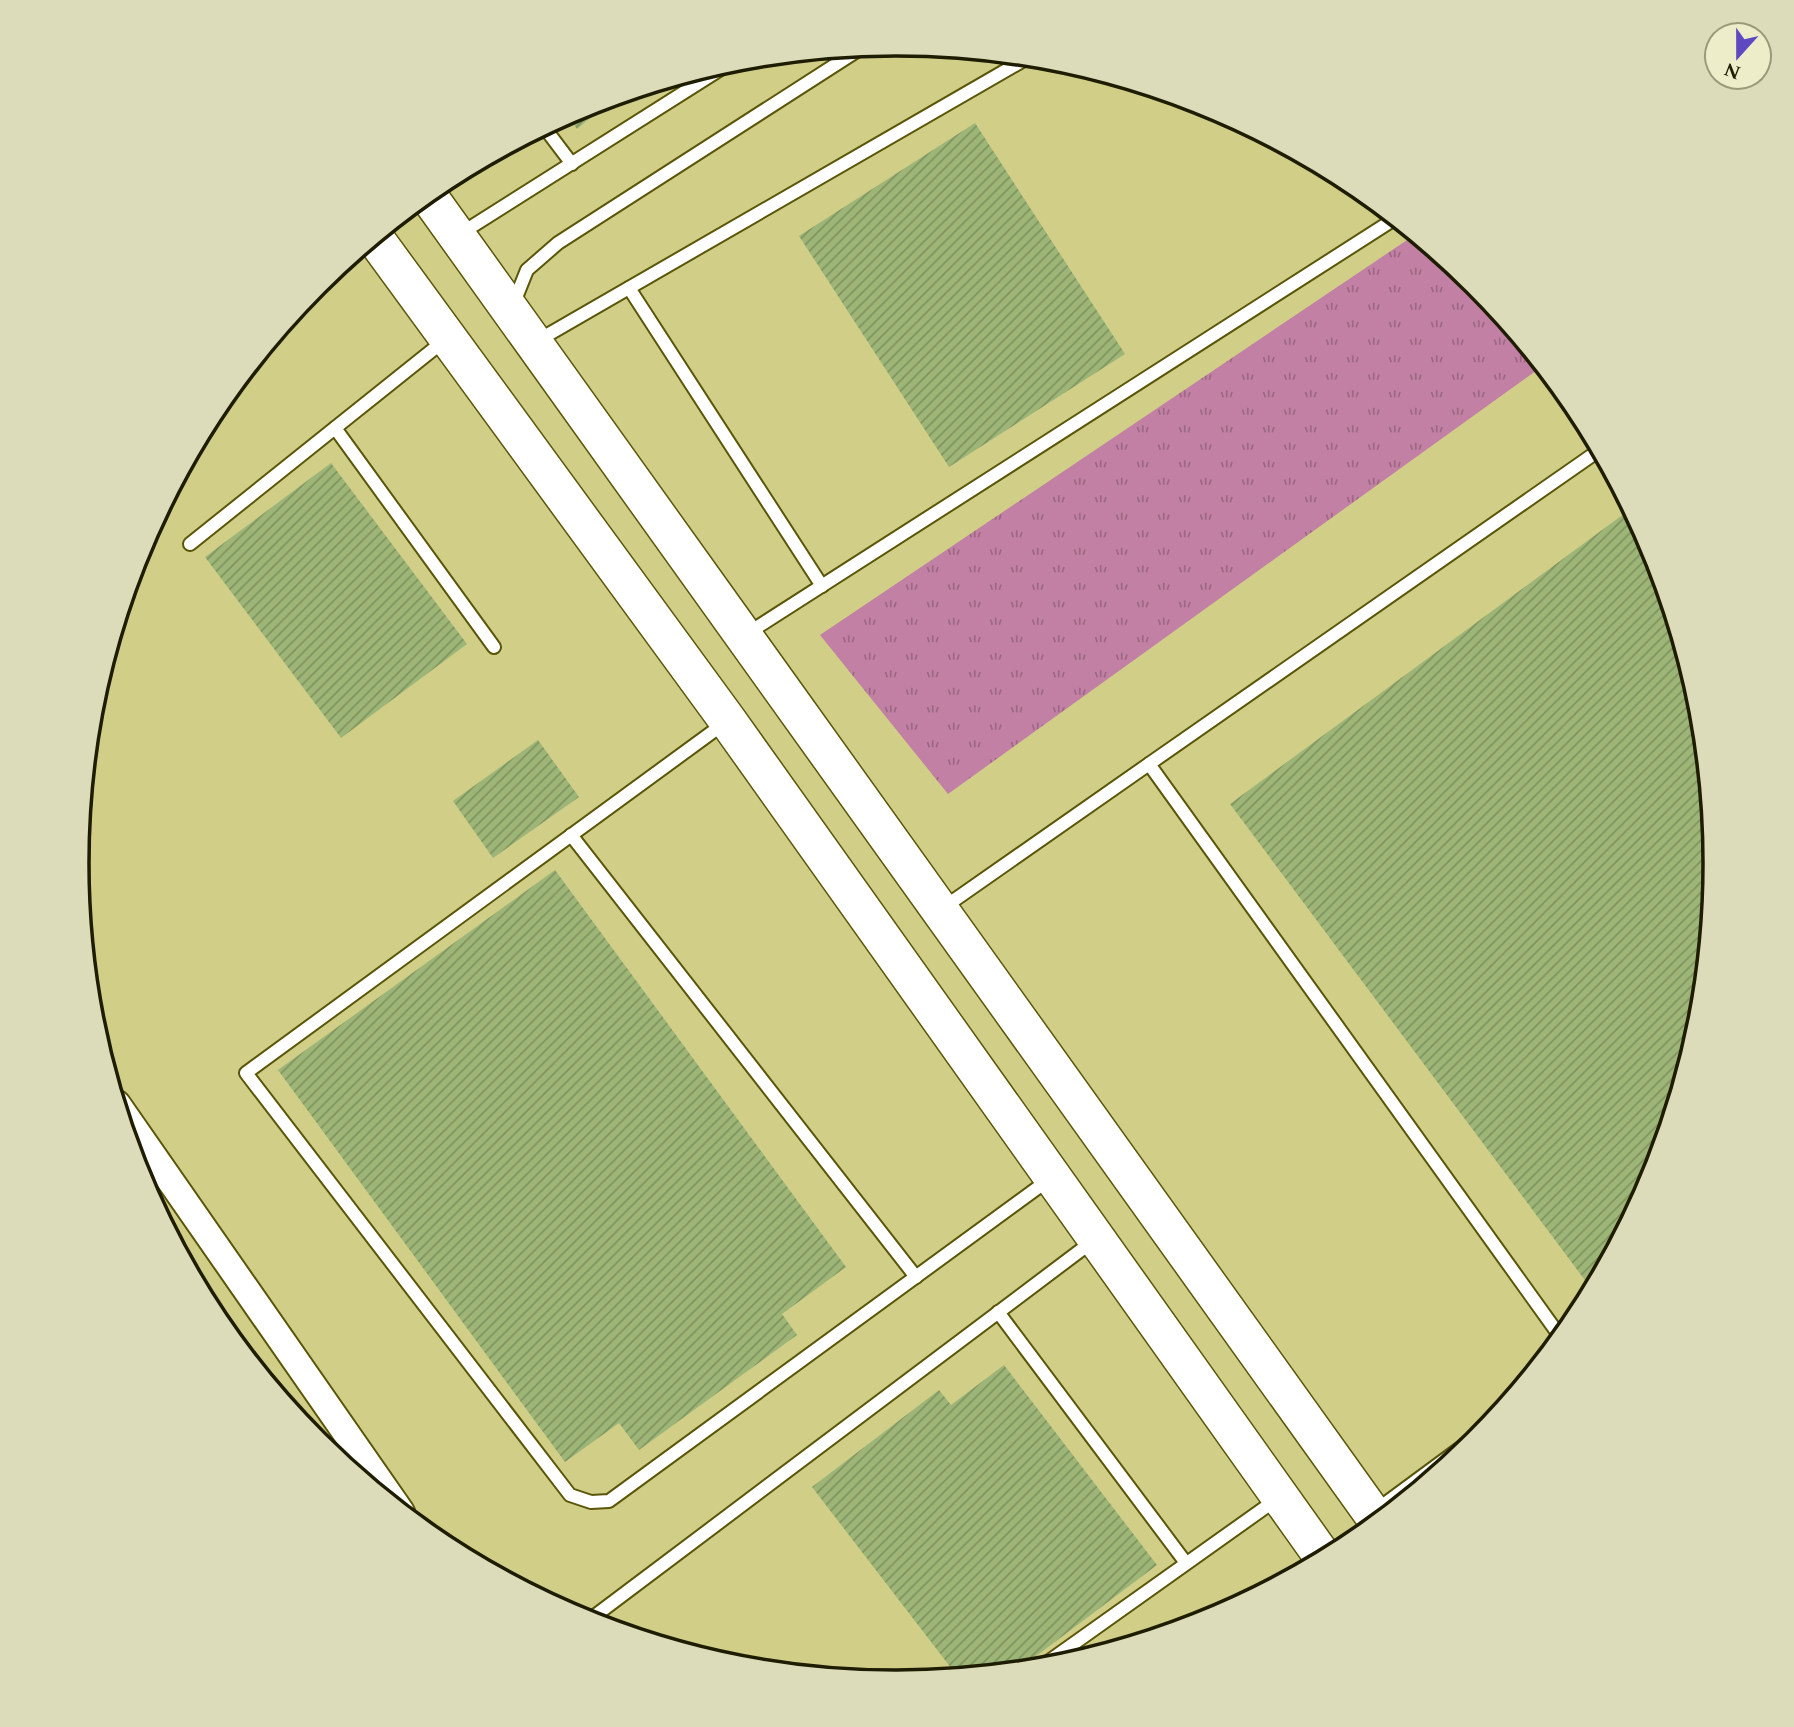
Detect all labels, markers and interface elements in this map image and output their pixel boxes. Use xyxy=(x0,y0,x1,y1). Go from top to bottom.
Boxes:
north arrow xyxy=(1703,21,1773,91)
text: N xyxy=(1720,54,1745,87)

